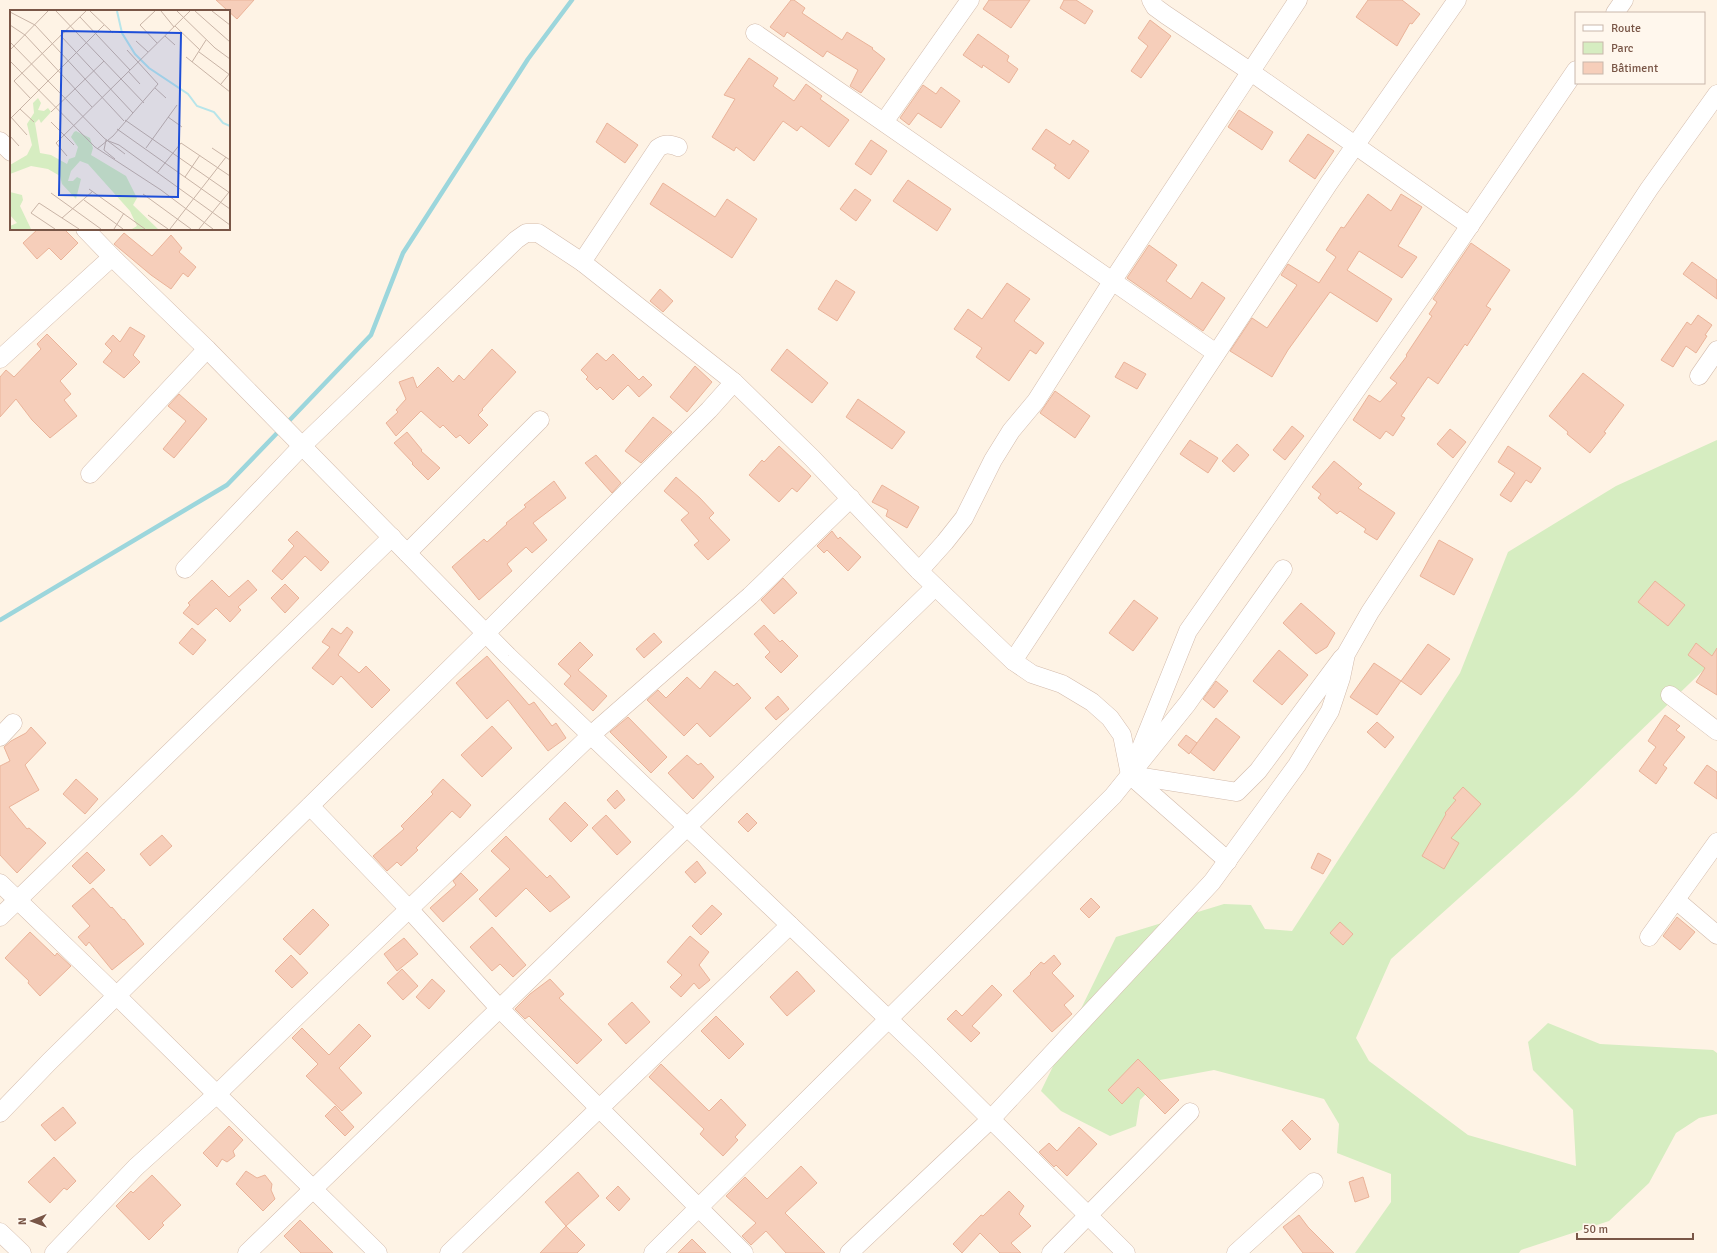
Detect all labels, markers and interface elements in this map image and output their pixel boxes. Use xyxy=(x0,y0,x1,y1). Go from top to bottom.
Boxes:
inset map xyxy=(10,10,230,230)
legend xyxy=(1575,12,1705,84)
text: Route xyxy=(1611,21,1641,36)
text: Parc xyxy=(1611,41,1634,56)
text: Bâtiment xyxy=(1611,61,1658,76)
north arrow xyxy=(12,1201,52,1241)
scale bar xyxy=(1577,1215,1693,1241)
text: N xyxy=(16,1217,29,1225)
text: 50 m xyxy=(1583,1222,1608,1237)

